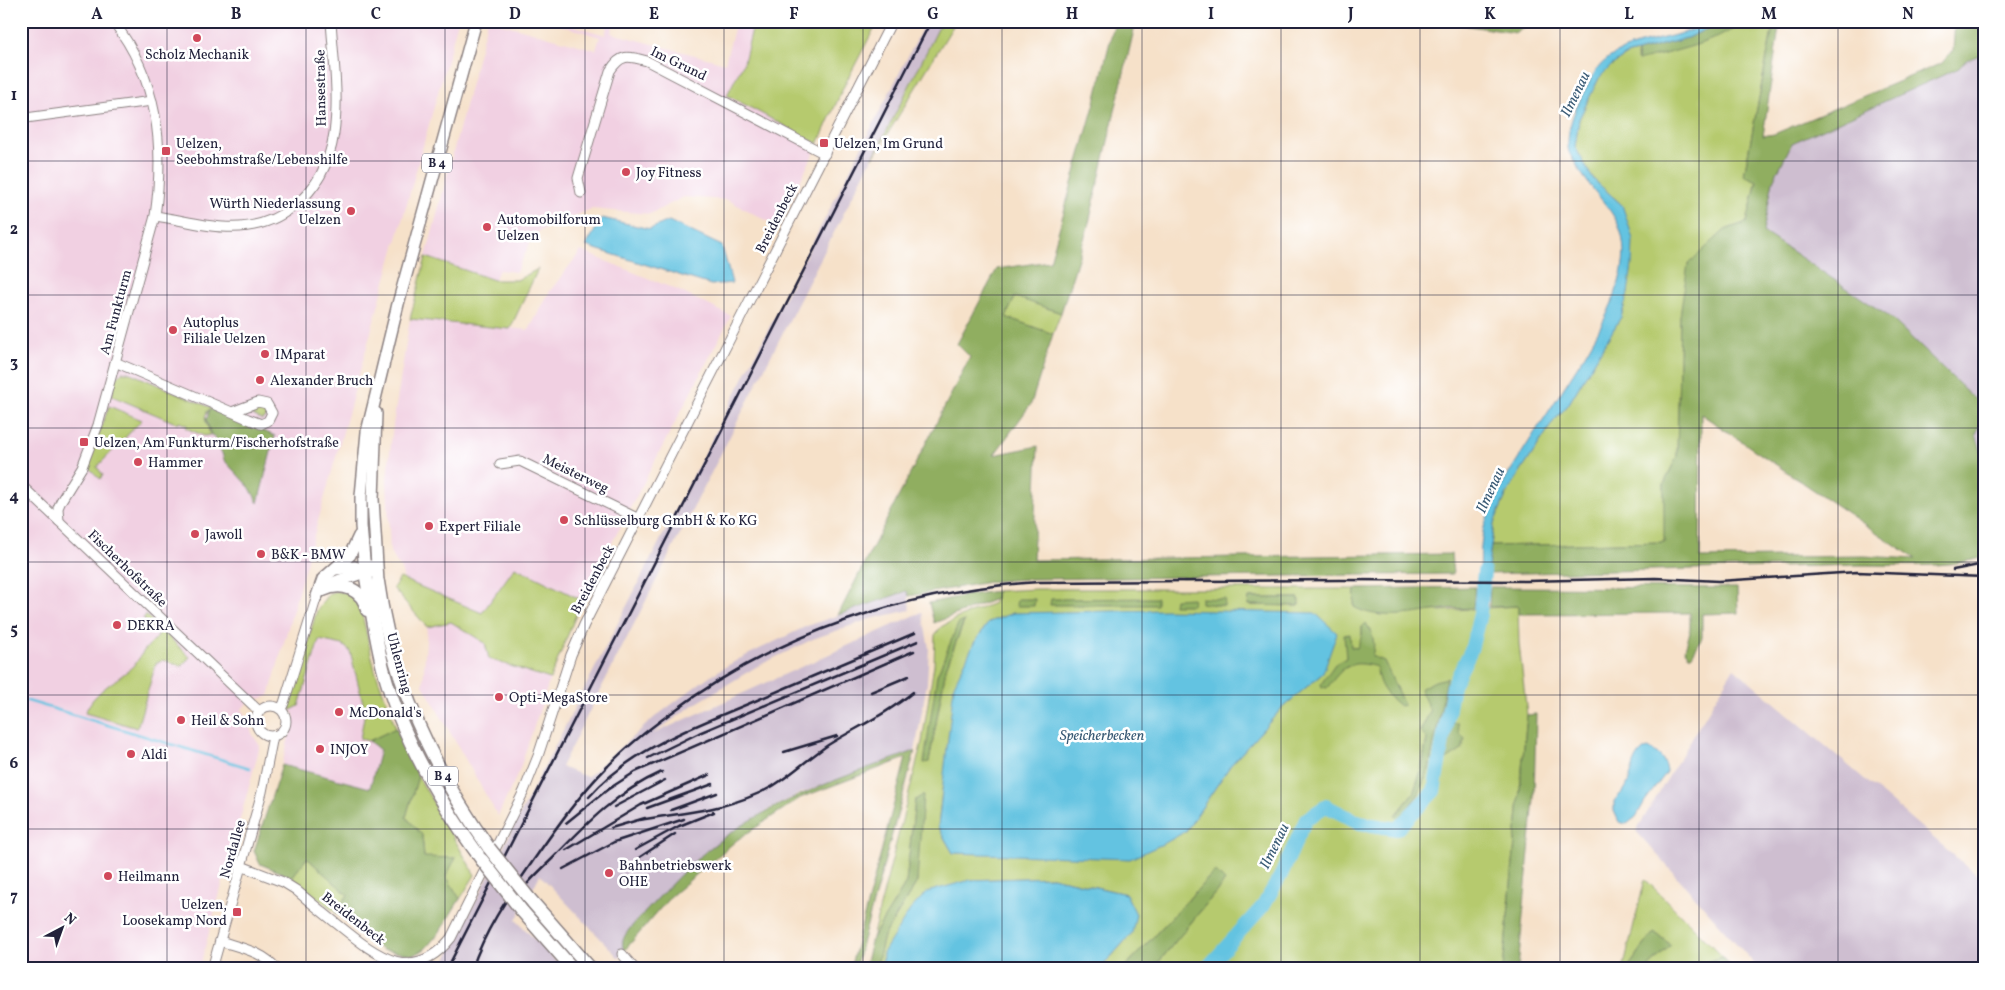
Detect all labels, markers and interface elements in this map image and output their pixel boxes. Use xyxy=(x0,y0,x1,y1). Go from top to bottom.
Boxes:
text: A xyxy=(91,4,103,26)
text: B xyxy=(231,4,242,26)
text: C xyxy=(371,4,381,26)
text: D xyxy=(509,4,521,26)
text: E xyxy=(649,4,659,26)
text: F xyxy=(789,4,799,26)
text: G xyxy=(927,4,939,26)
text: H xyxy=(1066,4,1078,26)
text: I xyxy=(1208,4,1214,26)
text: J xyxy=(1347,4,1354,26)
text: K xyxy=(1484,4,1496,26)
text: L xyxy=(1624,4,1634,26)
text: M xyxy=(1761,4,1777,26)
text: N xyxy=(1902,4,1914,26)
marker: Scholz Mechanik xyxy=(191,32,203,44)
street label: Im Grund xyxy=(647,43,710,86)
place label: Scholz Mechanik xyxy=(145,46,249,65)
street label: Hansestraße xyxy=(311,49,332,127)
water label: Ilmenau xyxy=(1556,68,1597,121)
text: 1 xyxy=(11,85,17,107)
place label: Uelzen, Seebohmstraße/Lebenshilfe xyxy=(176,135,348,170)
place label: Uelzen, Im Grund xyxy=(834,135,943,154)
marker: Uelzen, Im Grund xyxy=(818,137,830,149)
marker: Uelzen, Seebohmstraße/Lebenshilfe xyxy=(160,145,172,157)
road number: B 4 xyxy=(422,154,452,172)
place label: Joy Fitness xyxy=(636,164,701,183)
marker: Joy Fitness xyxy=(620,166,632,178)
street label: Breidenbeck xyxy=(752,180,803,257)
place label: Würth Niederlassung Uelzen xyxy=(210,195,341,230)
marker: Würth Niederlassung Uelzen xyxy=(345,205,357,217)
place label: Automobilforum Uelzen xyxy=(497,211,601,246)
text: 2 xyxy=(10,219,18,241)
marker: Automobilforum Uelzen xyxy=(481,221,493,233)
street label: Am Funkturm xyxy=(96,268,137,357)
place label: Autoplus Filiale Uelzen xyxy=(183,314,266,349)
marker: Autoplus Filiale Uelzen xyxy=(167,324,179,336)
place label: IMparat xyxy=(275,346,326,365)
marker: IMparat xyxy=(259,348,271,360)
text: 3 xyxy=(10,352,18,374)
place label: Alexander Bruch xyxy=(270,372,373,391)
marker: Alexander Bruch xyxy=(254,374,266,386)
place label: Uelzen, Am Funkturm/Fischerhofstraße xyxy=(94,434,339,453)
marker: Uelzen, Am Funkturm/Fischerhofstraße xyxy=(78,436,90,448)
street label: Meisterweg xyxy=(539,450,612,499)
place label: Hammer xyxy=(148,454,203,473)
marker: Hammer xyxy=(132,456,144,468)
water label: Ilmenau xyxy=(1472,464,1511,517)
text: 4 xyxy=(9,486,19,508)
place label: Schlüsselburg GmbH & Ko KG xyxy=(574,512,758,531)
marker: Schlüsselburg GmbH & Ko KG xyxy=(558,514,570,526)
place label: Expert Filiale xyxy=(439,518,521,537)
marker: Expert Filiale xyxy=(423,520,435,532)
street label: Fischerhofstraße xyxy=(83,526,171,612)
place label: Jawoll xyxy=(205,526,243,545)
marker: Jawoll xyxy=(189,528,201,540)
street label: Breidenbeck xyxy=(567,541,620,618)
place label: B&K - BMW xyxy=(271,546,346,565)
marker: B&K - BMW xyxy=(255,548,267,560)
place label: DEKRA xyxy=(127,617,175,636)
text: 5 xyxy=(10,619,18,641)
marker: DEKRA xyxy=(111,619,123,631)
street label: Uhlenring xyxy=(381,631,416,696)
place label: Opti-MegaStore xyxy=(509,689,608,708)
marker: Opti-MegaStore xyxy=(493,691,505,703)
place label: McDonald's xyxy=(349,704,422,723)
marker: McDonald's xyxy=(333,706,345,718)
place label: Heil & Sohn xyxy=(191,712,264,731)
marker: Heil & Sohn xyxy=(175,714,187,726)
water label: Speicherbecken xyxy=(1060,726,1145,747)
place label: INJOY xyxy=(330,741,369,760)
marker: INJOY xyxy=(314,743,326,755)
place label: Aldi xyxy=(141,746,167,765)
marker: Aldi xyxy=(125,748,137,760)
text: 6 xyxy=(10,753,19,775)
road number: B 4 xyxy=(428,766,458,786)
street label: Nordallee xyxy=(216,818,251,881)
water label: Ilmenau xyxy=(1255,820,1296,873)
place label: Bahnbetriebswerk OHE xyxy=(619,857,732,892)
marker: Bahnbetriebswerk OHE xyxy=(603,867,615,879)
place label: Heilmann xyxy=(118,868,180,887)
marker: Heilmann xyxy=(102,870,114,882)
text: 7 xyxy=(10,886,18,908)
street label: Breidenbeck xyxy=(317,888,389,950)
place label: Uelzen, Loosekamp Nord xyxy=(122,896,227,931)
north arrow xyxy=(38,902,88,952)
marker: Uelzen, Loosekamp Nord xyxy=(231,906,243,918)
text: N xyxy=(59,909,80,930)

